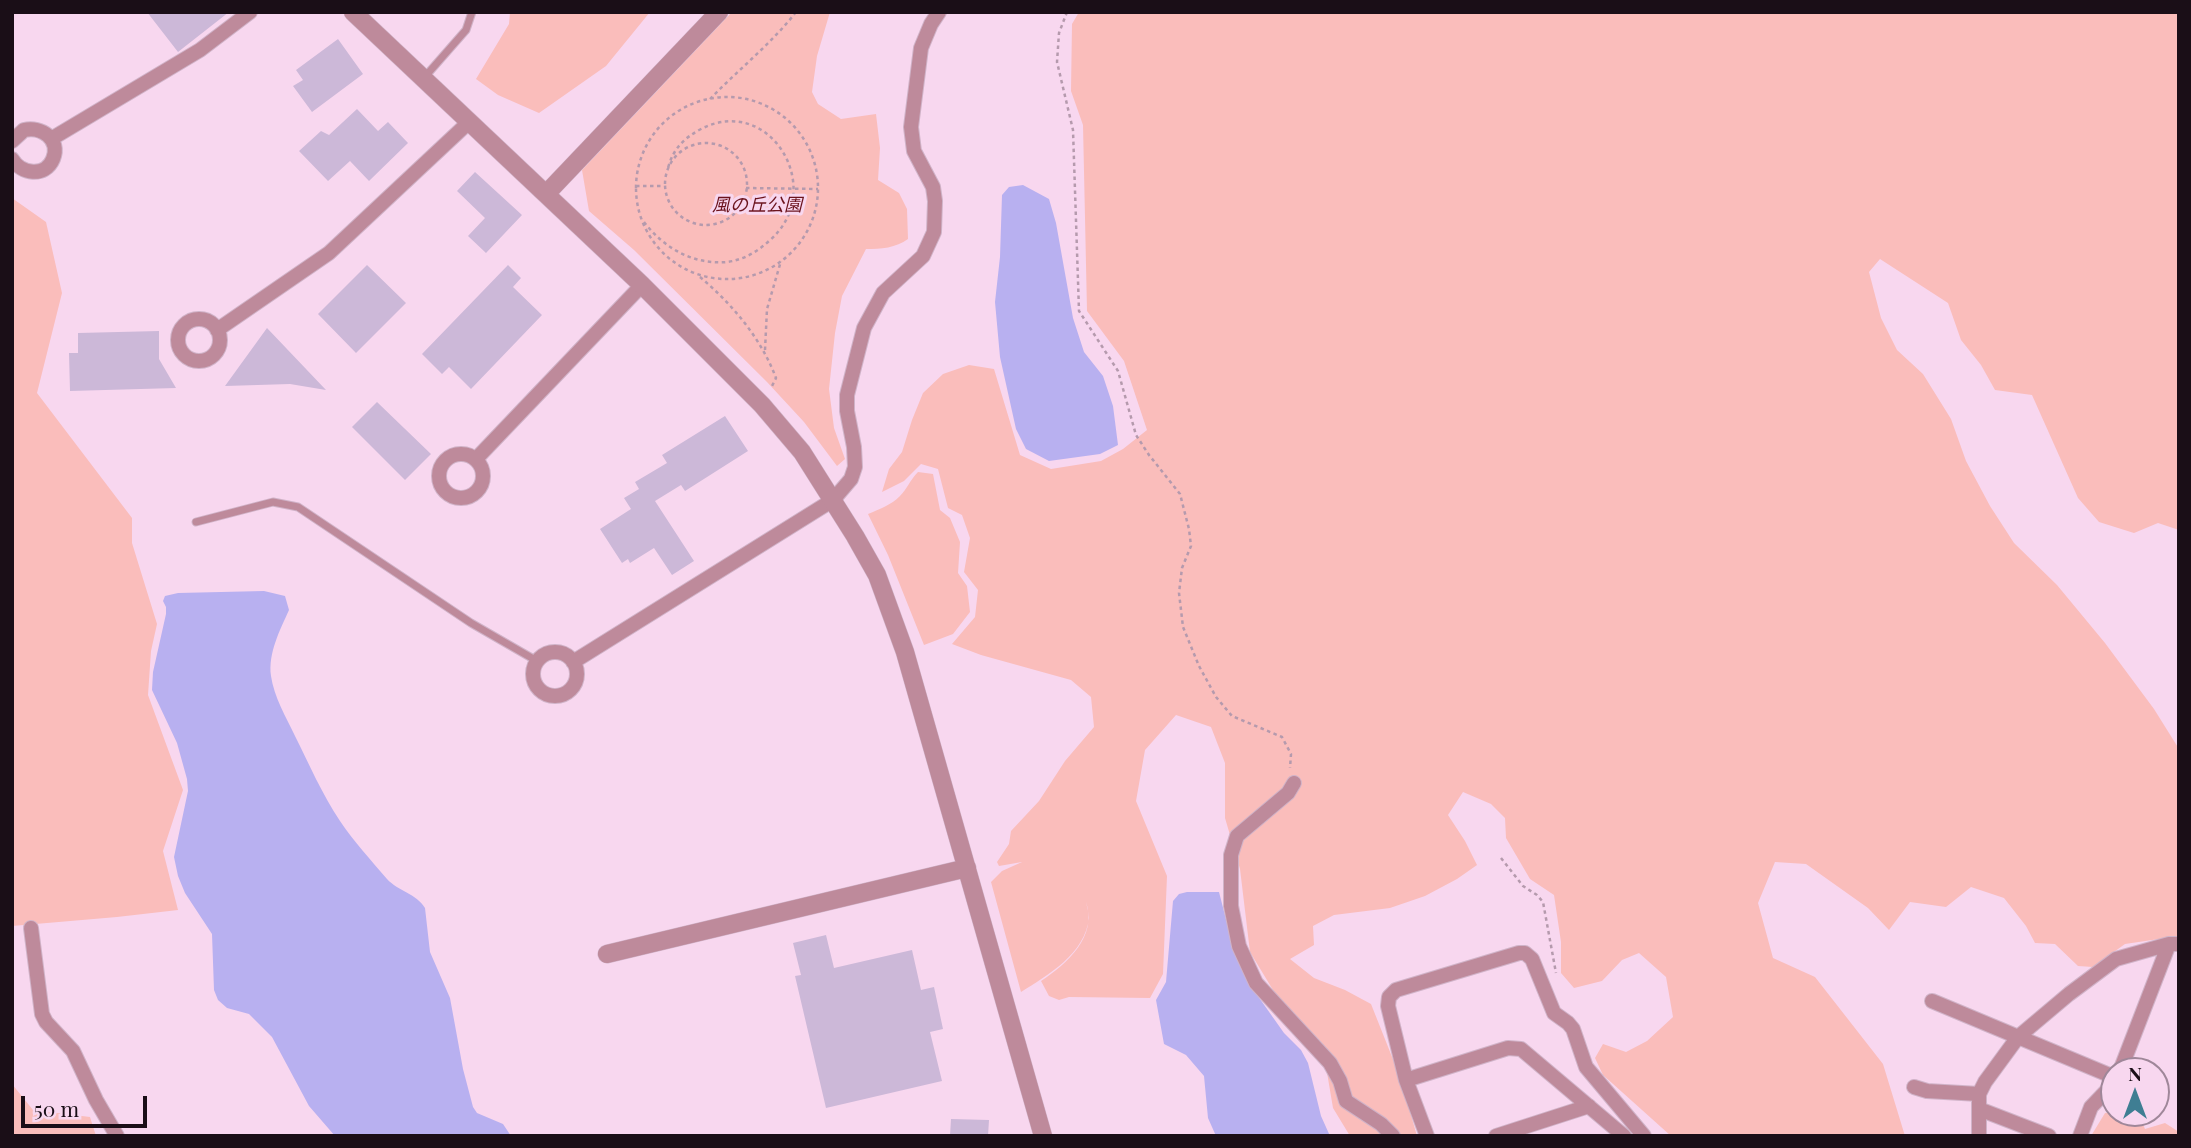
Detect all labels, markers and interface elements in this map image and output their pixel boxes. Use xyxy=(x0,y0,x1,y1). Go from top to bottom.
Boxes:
park label: 風の丘公園 xyxy=(712,194,802,216)
north arrow xyxy=(2100,1057,2170,1127)
text: N xyxy=(2128,1060,2142,1086)
scale bar xyxy=(24,1082,150,1126)
text: 50 m xyxy=(34,1094,79,1122)

